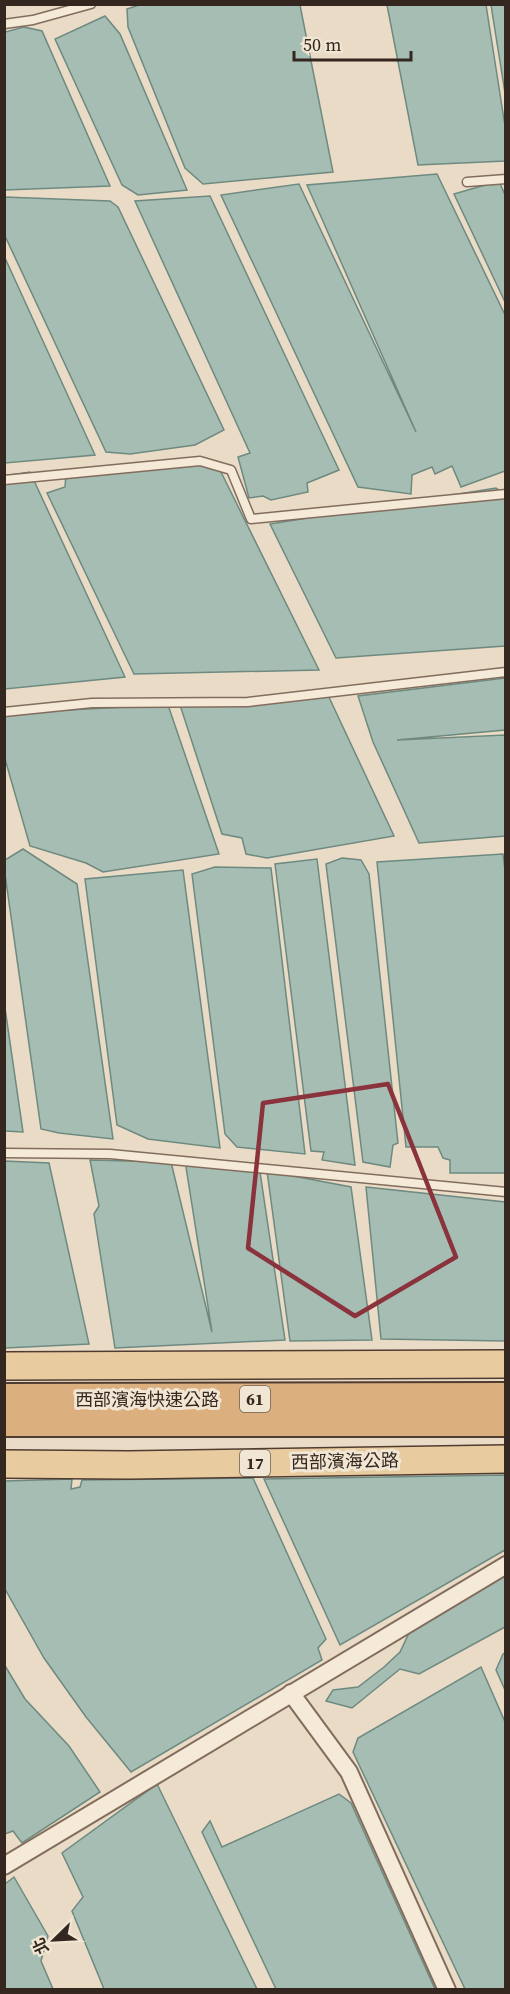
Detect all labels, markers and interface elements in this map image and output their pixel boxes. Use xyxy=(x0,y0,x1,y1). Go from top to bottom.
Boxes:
scale bar xyxy=(294,24,411,62)
text: 50 m xyxy=(303,32,341,57)
road number: 61 xyxy=(240,1386,270,1412)
street label: 西部濱海快速公路 xyxy=(75,1387,219,1412)
street label: 西部濱海公路 xyxy=(291,1448,399,1474)
road number: 17 xyxy=(240,1450,270,1476)
north arrow xyxy=(24,1910,84,1970)
text: 北 xyxy=(27,1934,54,1958)

